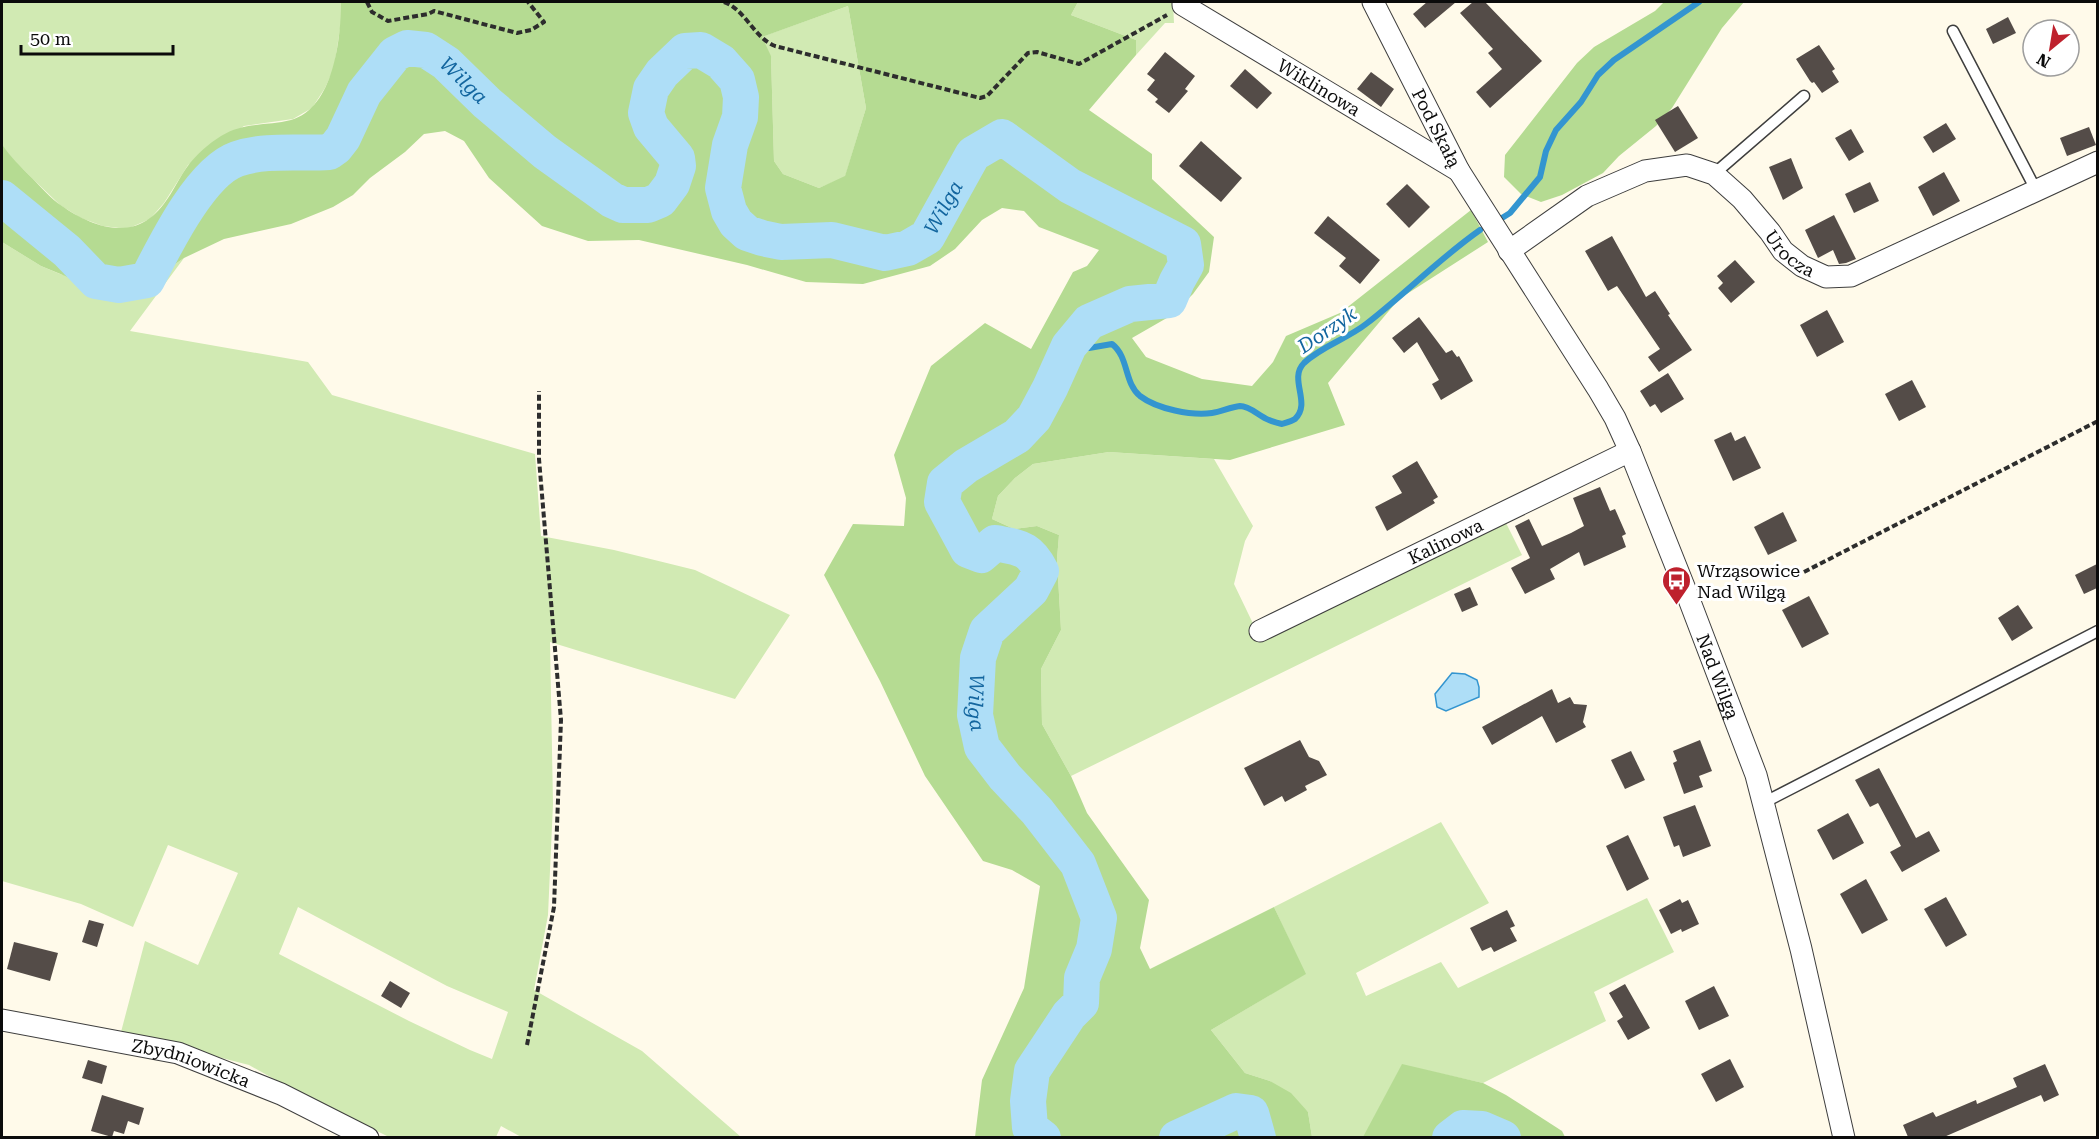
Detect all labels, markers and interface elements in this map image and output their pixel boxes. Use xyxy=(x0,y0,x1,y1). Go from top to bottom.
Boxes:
scale bar xyxy=(21,18,172,56)
north arrow xyxy=(2021,18,2081,78)
text: 50 m xyxy=(30,28,71,49)
text: N xyxy=(2034,49,2054,72)
water label: Wilga xyxy=(435,52,493,109)
street label: Wiklinowa xyxy=(1274,54,1365,120)
street label: Pod Skałą xyxy=(1408,85,1466,171)
water label: Wilga xyxy=(919,177,968,238)
street label: Urocza xyxy=(1761,226,1818,281)
water label: Dorzyk xyxy=(1292,301,1361,359)
street label: Kalinowa xyxy=(1404,514,1486,568)
place label: Wrząsowice Nad Wilgą xyxy=(1697,560,1800,602)
bus stop icon: Wrząsowice Nad Wilgą xyxy=(1660,564,1692,606)
street label: Nad Wilgą xyxy=(1693,631,1744,722)
water label: Wilga xyxy=(963,673,990,733)
street label: Zbydniowicka xyxy=(130,1034,253,1091)

